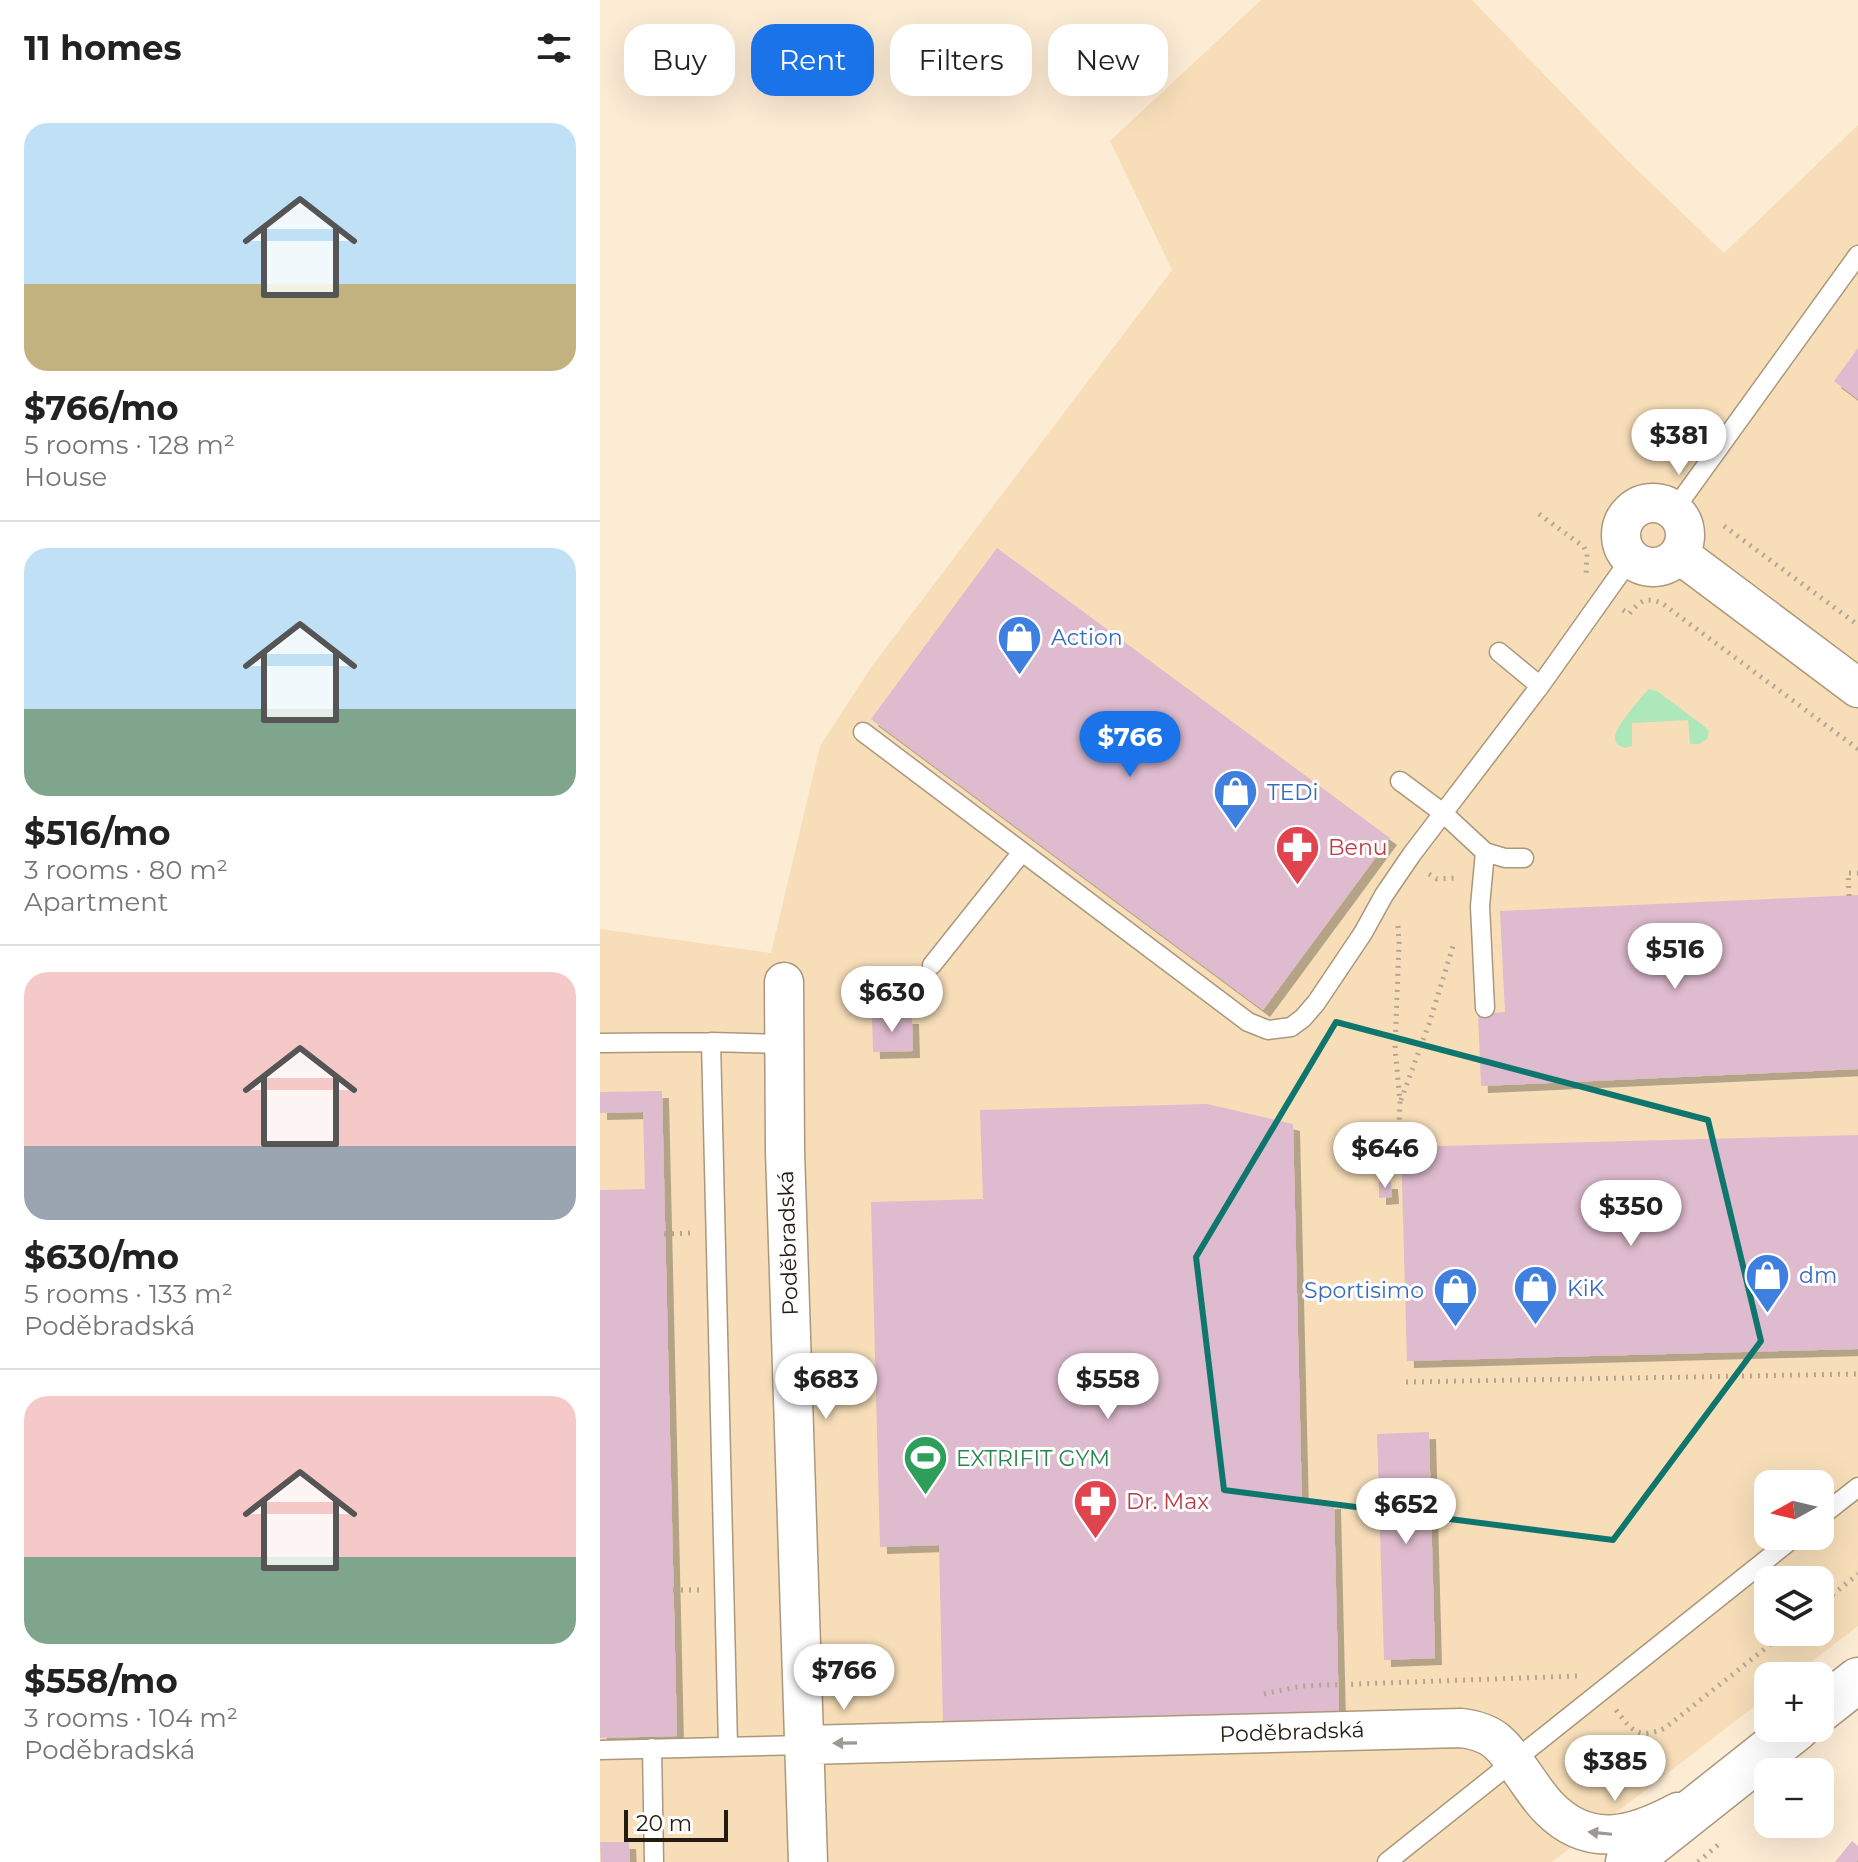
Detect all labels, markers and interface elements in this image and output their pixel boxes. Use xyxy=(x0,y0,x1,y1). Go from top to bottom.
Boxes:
chip: Buy xyxy=(624,24,735,96)
chip: Rent xyxy=(751,24,874,96)
chip: Filters xyxy=(890,24,1032,96)
chip: New xyxy=(1048,24,1168,96)
icon: filters xyxy=(532,26,576,70)
text: 11 homes xyxy=(24,27,182,69)
icon: home xyxy=(228,175,372,319)
text: $766/mo xyxy=(24,387,179,429)
pin: $381 xyxy=(1632,409,1726,477)
text: $381 xyxy=(1649,419,1709,451)
text: 5 rooms · 128 m² xyxy=(24,429,235,461)
text: House xyxy=(24,461,107,493)
icon: home xyxy=(228,600,372,744)
shop icon: Action xyxy=(996,613,1044,676)
place label: Action xyxy=(1051,624,1123,651)
pin: $766 xyxy=(1083,711,1177,779)
text: $766 xyxy=(1097,721,1163,753)
shop icon: TEDi xyxy=(1212,768,1260,831)
place label: TEDi xyxy=(1267,779,1318,806)
text: $516/mo xyxy=(24,812,170,854)
pharmacy icon: Benu xyxy=(1273,823,1321,886)
place label: Benu xyxy=(1328,834,1388,861)
text: 3 rooms · 80 m² xyxy=(24,854,228,886)
text: Apartment xyxy=(24,886,168,918)
pin: $516 xyxy=(1628,923,1722,991)
text: $516 xyxy=(1646,933,1704,965)
pin: $630 xyxy=(845,966,939,1034)
text: $630 xyxy=(859,976,925,1008)
icon: home xyxy=(228,1024,372,1168)
pin: $646 xyxy=(1338,1122,1432,1190)
text: $646 xyxy=(1351,1132,1419,1164)
street label: Poděbradská xyxy=(772,1170,804,1316)
pin: $350 xyxy=(1584,1180,1678,1248)
text: $350 xyxy=(1599,1190,1663,1222)
text: $630/mo xyxy=(24,1236,179,1278)
shop icon: dm xyxy=(1744,1251,1792,1314)
place label: dm xyxy=(1799,1262,1837,1289)
shop icon: KiK xyxy=(1512,1264,1560,1327)
shop icon: Sportisimo xyxy=(1431,1266,1479,1329)
place label: KiK xyxy=(1567,1275,1605,1302)
place label: Sportisimo xyxy=(1304,1277,1424,1304)
text: 5 rooms · 133 m² xyxy=(24,1278,233,1310)
text: Poděbradská xyxy=(24,1310,195,1342)
pin: $683 xyxy=(779,1353,873,1421)
pin: $558 xyxy=(1061,1353,1155,1421)
text: $683 xyxy=(793,1363,859,1395)
text: $558 xyxy=(1076,1363,1140,1395)
sports icon: EXTRIFIT GYM xyxy=(901,1434,949,1497)
place label: EXTRIFIT GYM xyxy=(956,1445,1110,1472)
icon: home xyxy=(228,1448,372,1592)
north arrow xyxy=(1754,1470,1834,1550)
map controls xyxy=(1754,1470,1834,1838)
pharmacy icon: Dr. Max xyxy=(1071,1477,1119,1540)
pin: $652 xyxy=(1359,1478,1453,1546)
place label: Dr. Max xyxy=(1126,1488,1209,1515)
text: $652 xyxy=(1374,1488,1438,1520)
button: layers xyxy=(1754,1566,1834,1646)
pin: $766 xyxy=(797,1644,891,1712)
text: $766 xyxy=(811,1654,877,1686)
text: $558/mo xyxy=(24,1660,178,1702)
button: + xyxy=(1754,1662,1834,1742)
text: 3 rooms · 104 m² xyxy=(24,1702,238,1734)
street label: Poděbradská xyxy=(1219,1716,1365,1748)
text: Poděbradská xyxy=(24,1734,195,1766)
pin: $385 xyxy=(1568,1735,1662,1803)
one-way arrow xyxy=(832,1737,857,1750)
text: $385 xyxy=(1583,1745,1647,1777)
button: − xyxy=(1754,1758,1834,1838)
scale bar xyxy=(624,1806,728,1842)
text: 20 m xyxy=(636,1810,692,1837)
one-way arrow xyxy=(1587,1827,1612,1840)

